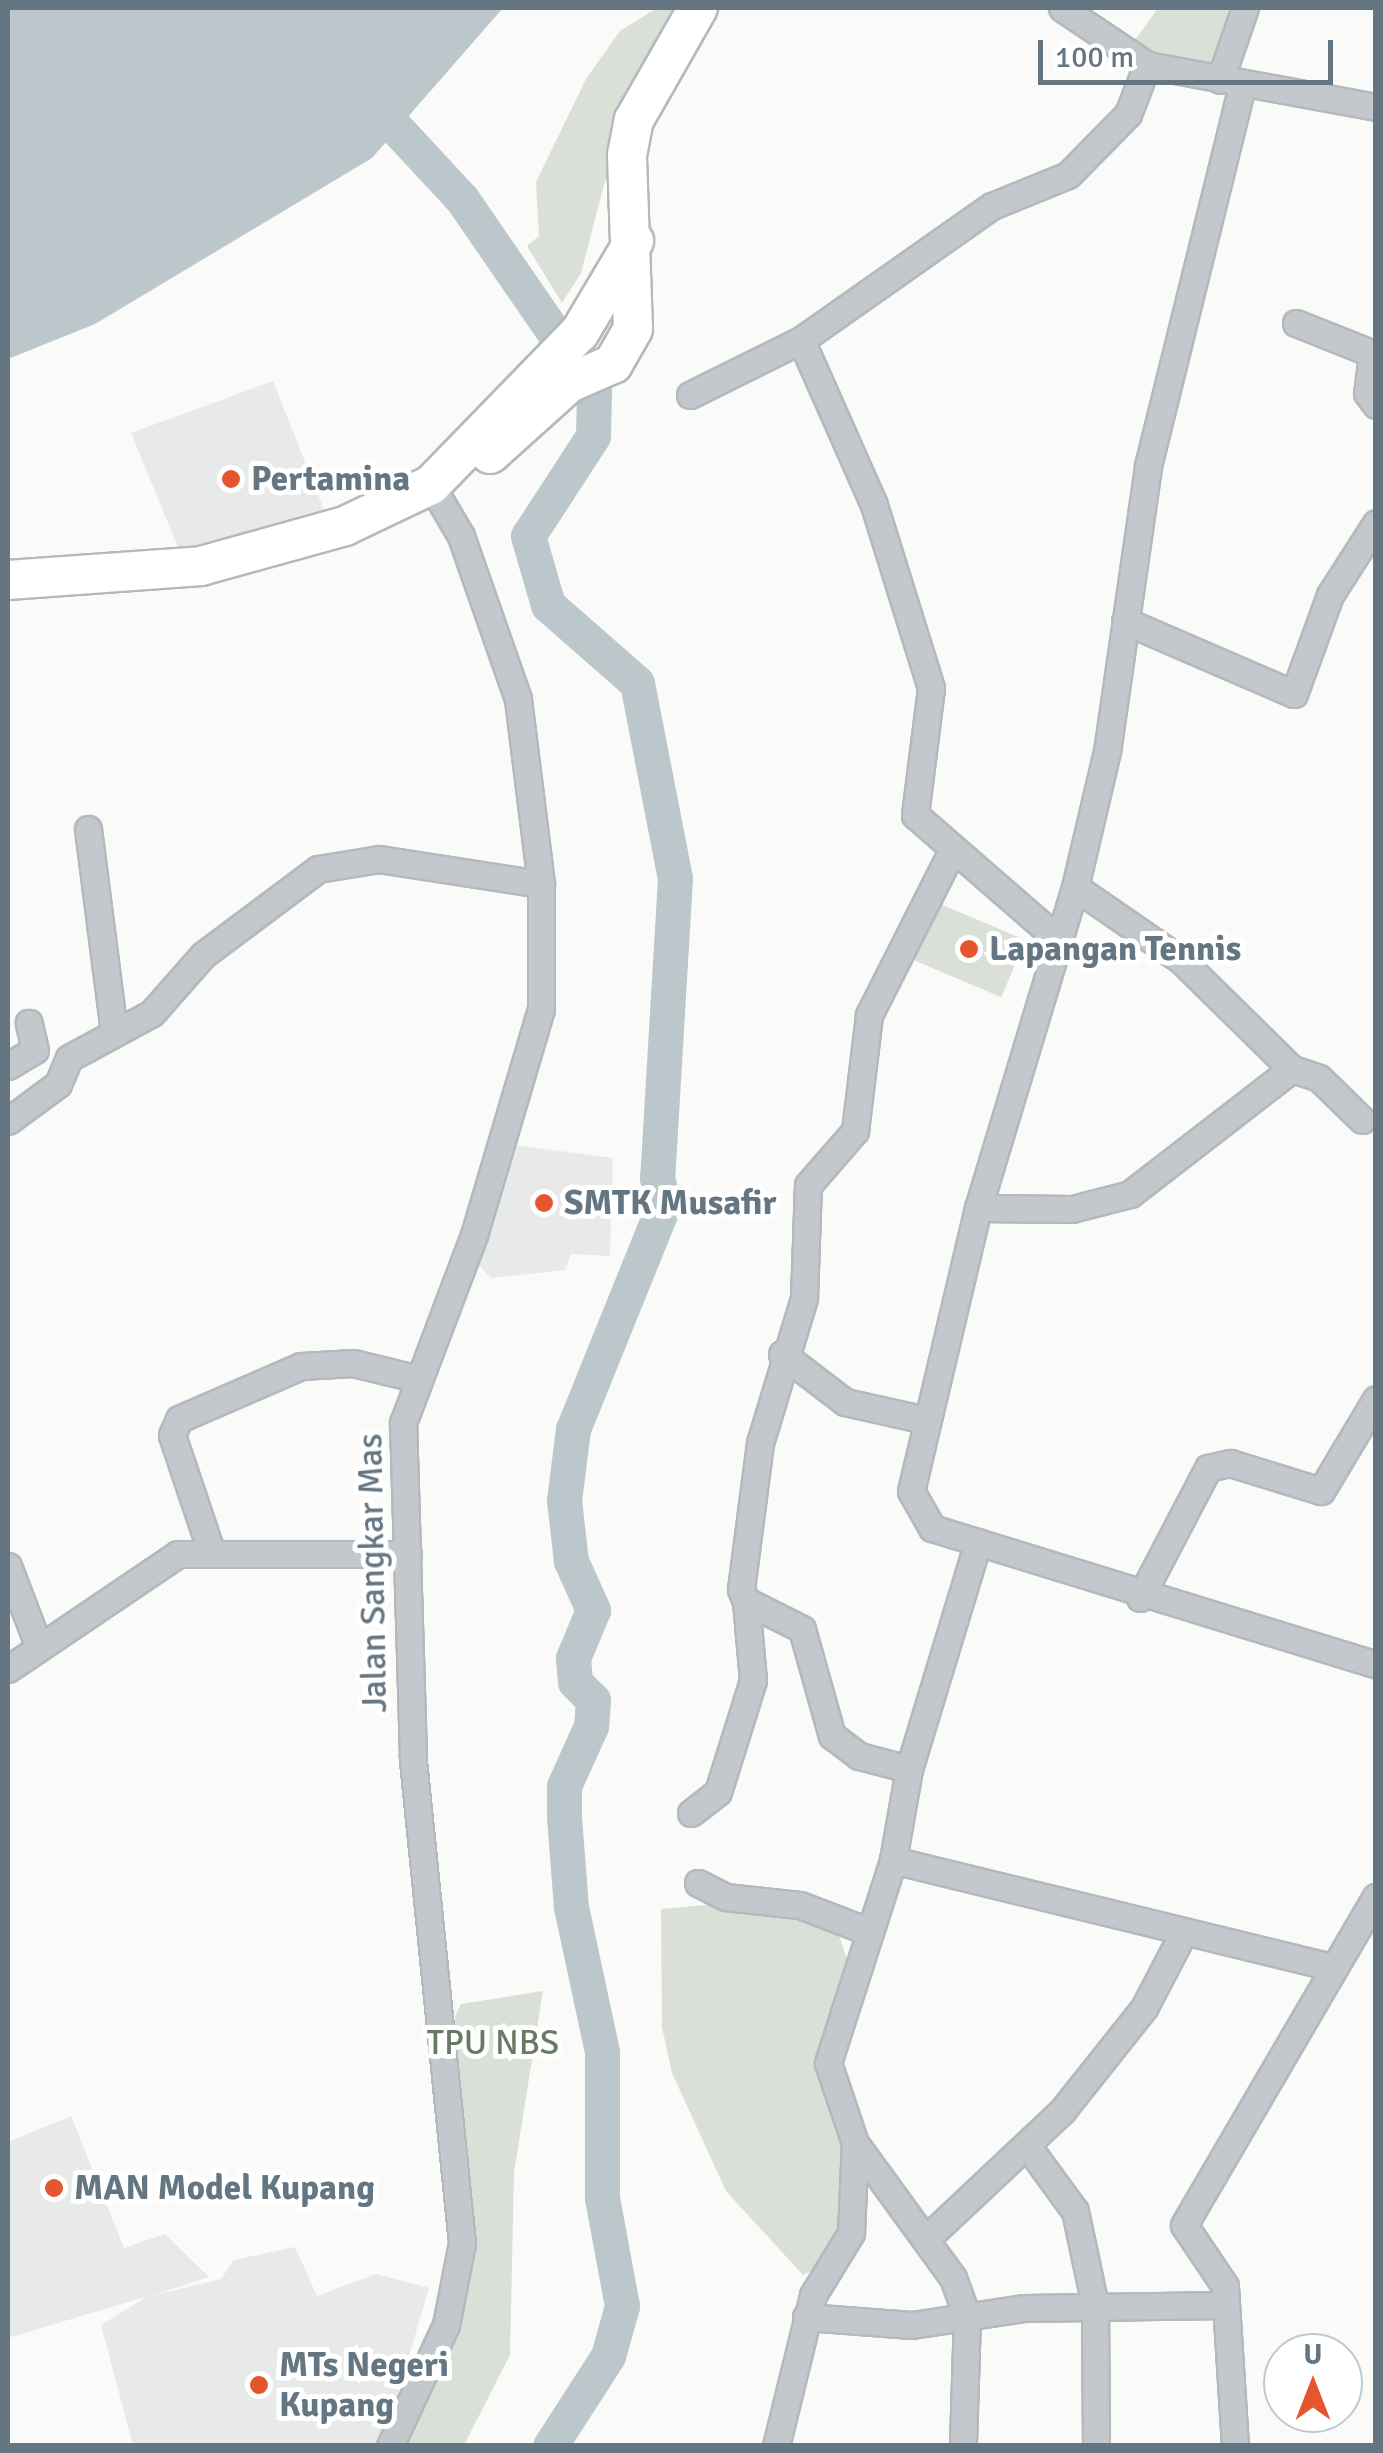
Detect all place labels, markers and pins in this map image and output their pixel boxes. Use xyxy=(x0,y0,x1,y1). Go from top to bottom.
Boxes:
place label: Pertamina xyxy=(251,458,410,500)
marker: Pertamina xyxy=(220,468,242,490)
place label: Lapangan Tennis xyxy=(989,928,1241,970)
marker: Lapangan Tennis xyxy=(958,938,980,960)
place label: SMTK Musafir xyxy=(564,1182,776,1224)
marker: SMTK Musafir xyxy=(533,1192,555,1214)
place label: MAN Model Kupang xyxy=(74,2167,375,2209)
marker: MAN Model Kupang xyxy=(43,2177,65,2199)
place label: MTs Negeri Kupang xyxy=(279,2344,449,2426)
marker: MTs Negeri Kupang xyxy=(248,2374,270,2396)

